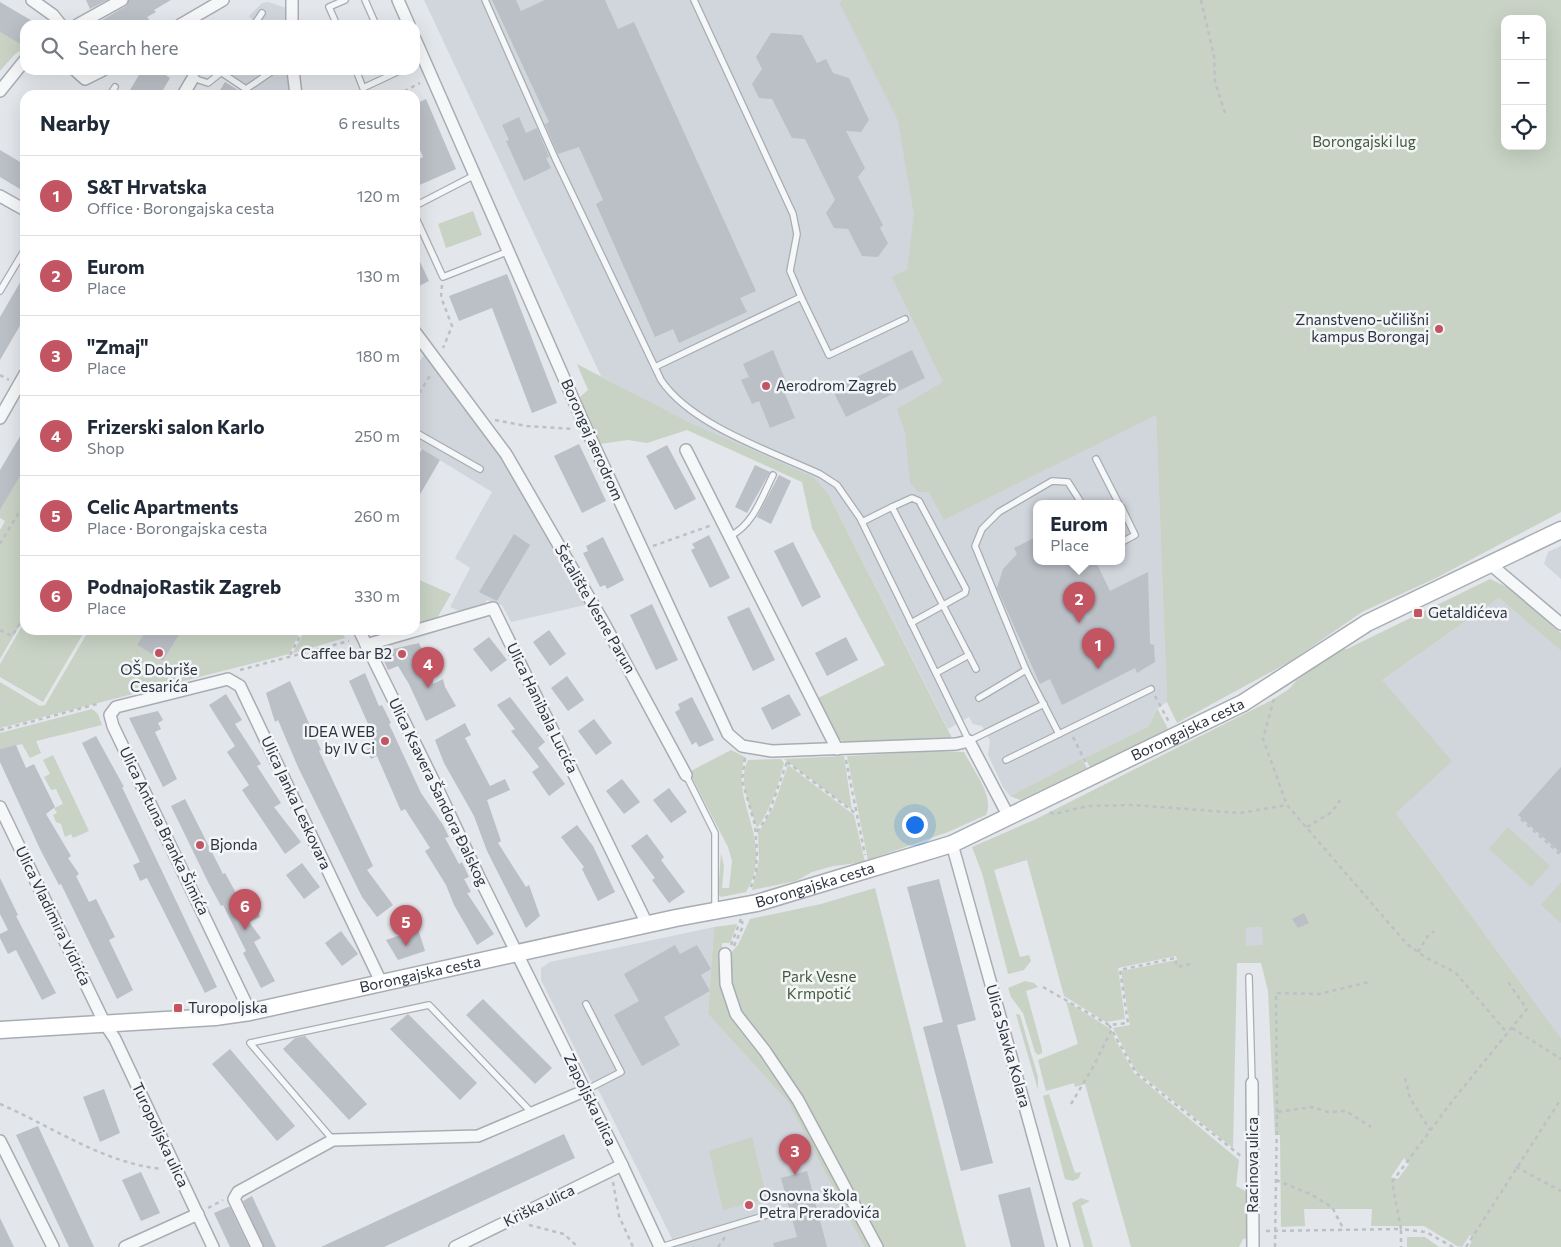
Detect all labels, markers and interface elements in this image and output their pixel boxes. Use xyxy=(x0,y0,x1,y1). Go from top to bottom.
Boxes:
map controls xyxy=(1501,15,1546,150)
button: + xyxy=(1501,15,1546,60)
search box xyxy=(20,20,420,75)
icon: search xyxy=(38,34,66,62)
text: Search here xyxy=(78,36,178,59)
button: − xyxy=(1501,60,1546,105)
button: locate xyxy=(1501,105,1546,150)
text: Nearby xyxy=(40,110,110,135)
text: 6 results xyxy=(339,113,400,132)
park label: Borongajski lug xyxy=(1312,132,1416,150)
text: S&T Hrvatska xyxy=(87,175,207,198)
text: 1 xyxy=(52,186,60,205)
text: 120 m xyxy=(357,186,400,205)
text: Office · Borongajska cesta xyxy=(87,198,274,217)
text: Eurom xyxy=(87,255,145,278)
text: 2 xyxy=(51,266,61,285)
text: 130 m xyxy=(357,266,400,285)
text: Place xyxy=(87,278,126,297)
place label: Znanstveno-učilišni kampus Borongaj xyxy=(1295,310,1429,345)
marker: Znanstveno-učilišni kampus Borongaj xyxy=(1433,323,1445,335)
text: "Zmaj" xyxy=(87,335,148,358)
text: 3 xyxy=(51,346,61,365)
text: 180 m xyxy=(356,346,400,365)
text: Place xyxy=(87,358,126,377)
street label: Borongaj aerodrom xyxy=(558,376,628,503)
place label: Aerodrom Zagreb xyxy=(776,376,897,394)
marker: Aerodrom Zagreb xyxy=(760,380,772,392)
text: Frizerski salon Karlo xyxy=(87,415,265,438)
text: 4 xyxy=(51,426,61,445)
text: 250 m xyxy=(354,426,400,445)
text: Shop xyxy=(87,438,125,457)
text: Celic Apartments xyxy=(87,495,239,518)
popup xyxy=(1033,500,1125,565)
text: 5 xyxy=(51,506,61,525)
text: 260 m xyxy=(354,506,400,525)
text: Eurom xyxy=(1050,512,1108,535)
text: Place · Borongajska cesta xyxy=(87,518,267,537)
text: Place xyxy=(1050,535,1089,554)
street label: Šetalište Vesne Parun xyxy=(552,541,641,676)
text: PodnajoRastik Zagreb xyxy=(87,575,281,598)
pin: 2 xyxy=(1063,582,1095,623)
text: 6 xyxy=(51,586,61,605)
text: 330 m xyxy=(354,586,400,605)
text: Place xyxy=(87,598,126,617)
place label: Getaldićeva xyxy=(1428,603,1508,621)
marker: Getaldićeva xyxy=(1412,607,1424,619)
pin: 1 xyxy=(1082,628,1114,669)
street label: Ulica Hanibala Lucića xyxy=(503,639,582,776)
place label: Caffee bar B2 xyxy=(300,644,392,662)
marker: OŠ Dobriše Cesarića xyxy=(153,647,165,659)
pin: 4 xyxy=(412,647,444,688)
marker: Caffee bar B2 xyxy=(396,648,408,660)
place label: OŠ Dobriše Cesarića xyxy=(120,659,198,695)
street label: Ulica Ksavera Šandora Đalskog xyxy=(385,694,493,889)
street label: Borongajska cesta xyxy=(1128,694,1247,764)
place label: IDEA WEB by IV Ci xyxy=(304,722,375,757)
street label: Ulica Janka Leskovara xyxy=(258,733,336,872)
marker: IDEA WEB by IV Ci xyxy=(379,735,391,747)
street label: Ulica Antuna Branka Šimića xyxy=(116,743,214,918)
your location xyxy=(902,812,928,838)
place label: Bjonda xyxy=(210,835,258,853)
marker: Bjonda xyxy=(194,839,206,851)
street label: Ulica Vladimira Vidrića xyxy=(12,843,95,988)
street label: Borongajska cesta xyxy=(753,858,876,911)
pin: 6 xyxy=(229,889,261,930)
pin: 5 xyxy=(390,905,422,946)
street label: Borongajska cesta xyxy=(358,951,482,996)
park label: Park Vesne Krmpotić xyxy=(782,967,856,1002)
street label: Ulica Slavka Kolara xyxy=(983,982,1035,1109)
place label: Turopoljska xyxy=(188,998,268,1016)
marker: Turopoljska xyxy=(172,1002,184,1014)
street label: Zapoljska ulica xyxy=(561,1051,621,1149)
street label: Turopoljska ulica xyxy=(129,1079,193,1190)
street label: Racinova ulica xyxy=(1243,1117,1261,1213)
pin: 3 xyxy=(779,1134,811,1175)
street label: Kriška ulica xyxy=(500,1180,577,1230)
place label: Osnovna škola Petra Preradovića xyxy=(759,1186,880,1221)
marker: Osnovna škola Petra Preradovića xyxy=(743,1199,755,1211)

